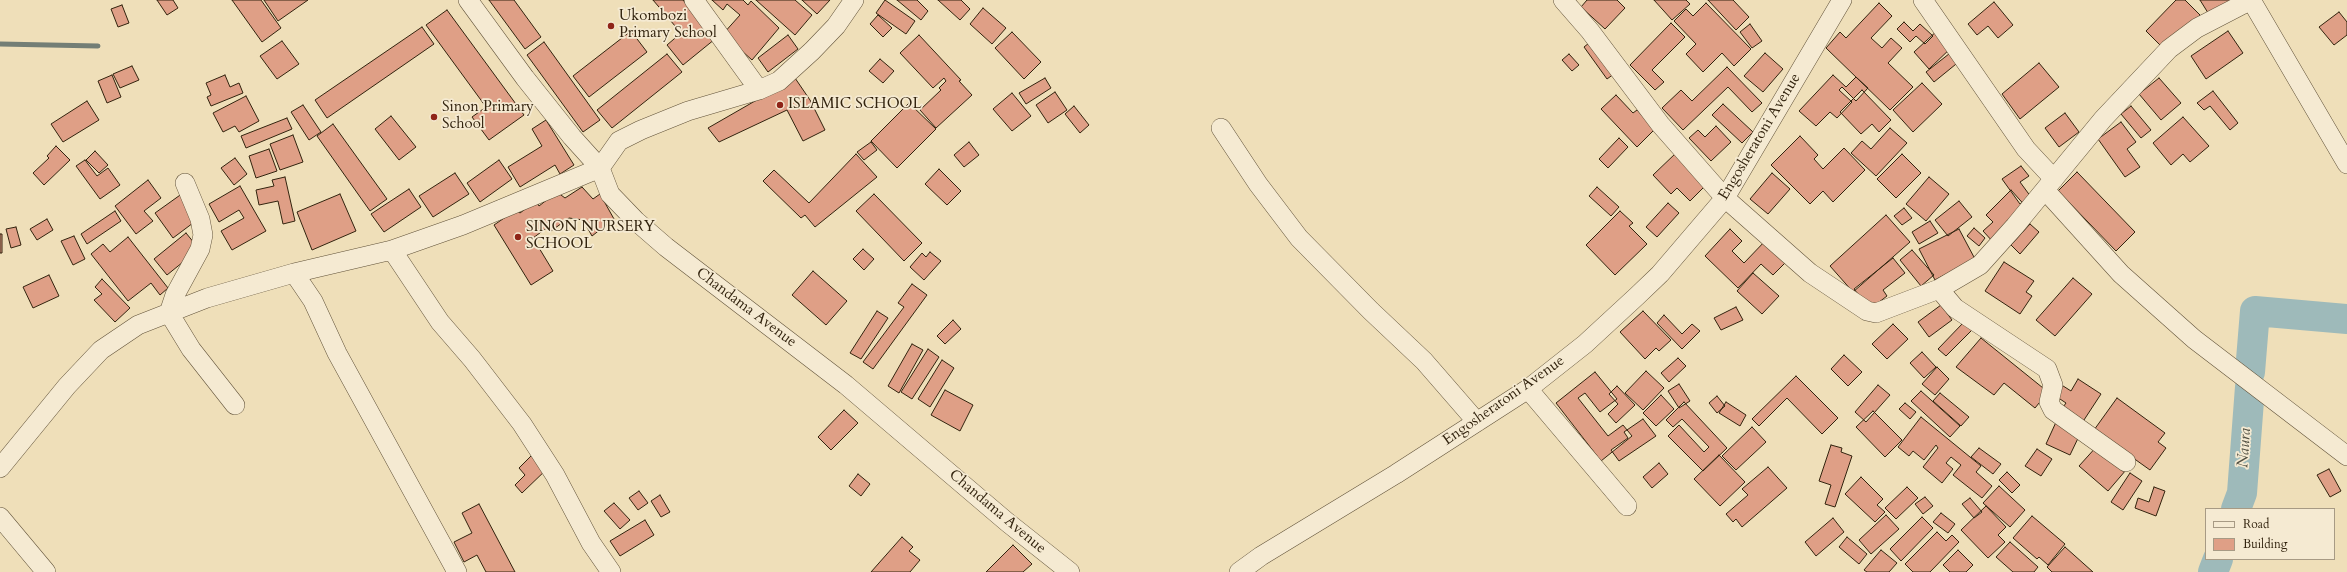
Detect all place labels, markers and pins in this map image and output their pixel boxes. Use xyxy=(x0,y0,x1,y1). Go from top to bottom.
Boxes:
place label: Ukombozi Primary School xyxy=(619,8,717,43)
marker: Ukombozi Primary School xyxy=(606,21,616,31)
place label: ISLAMIC SCHOOL xyxy=(788,96,922,114)
place label: Sinon Primary School xyxy=(442,99,534,134)
marker: ISLAMIC SCHOOL xyxy=(775,100,785,110)
marker: Sinon Primary School xyxy=(429,112,439,122)
place label: SINON NURSERY SCHOOL xyxy=(526,219,655,254)
marker: SINON NURSERY SCHOOL xyxy=(513,232,523,242)

